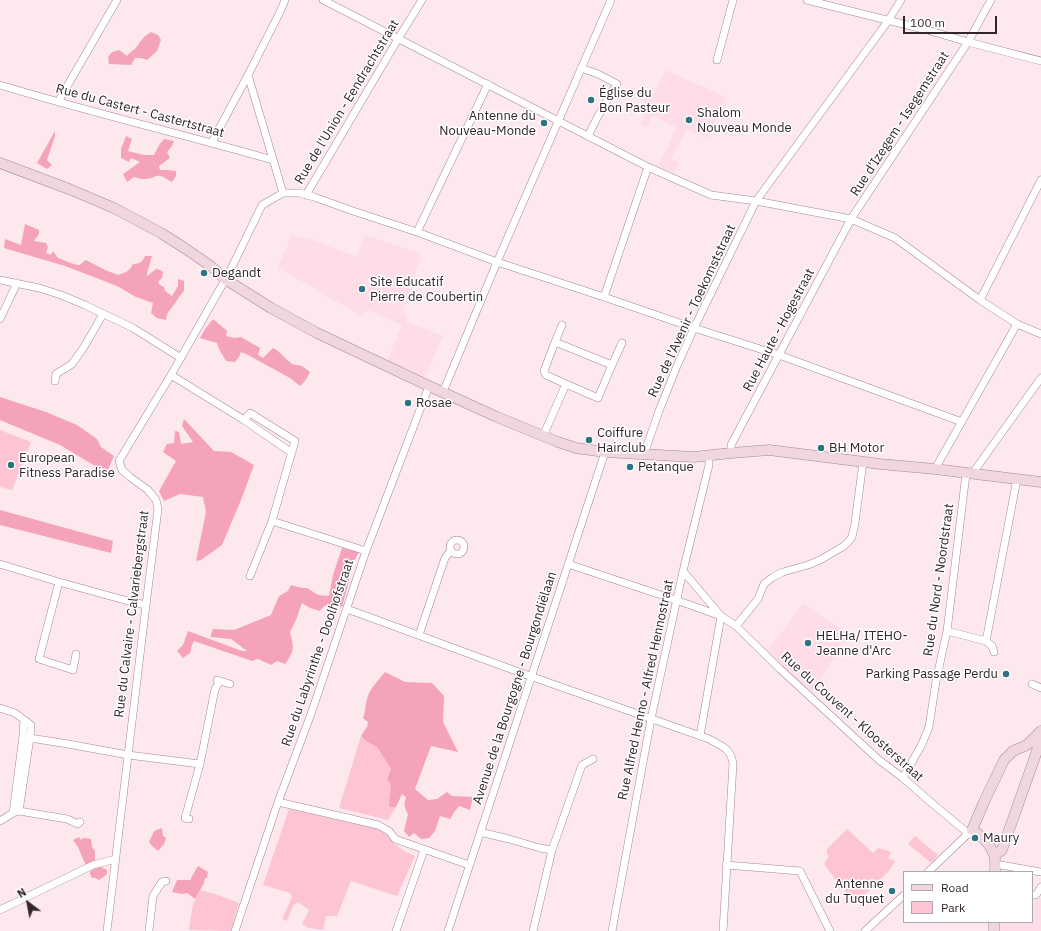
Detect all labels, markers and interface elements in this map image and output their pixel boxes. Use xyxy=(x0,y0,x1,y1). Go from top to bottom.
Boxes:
scale bar xyxy=(905,8,999,34)
text: 100 m xyxy=(910,15,945,30)
street label: Rue de l'Union - Eendrachtstraat xyxy=(292,17,402,187)
street label: Rue d'Izegem - Isegemstraat xyxy=(847,49,953,199)
street label: Rue du Castert - Castertstraat xyxy=(54,81,226,141)
place label: Église du Bon Pasteur xyxy=(599,85,670,116)
marker: Église du Bon Pasteur xyxy=(586,95,596,105)
place label: Shalom Nouveau Monde xyxy=(697,105,792,136)
place label: Antenne du Nouveau-Monde xyxy=(439,108,536,139)
marker: Shalom Nouveau Monde xyxy=(684,115,694,125)
marker: Antenne du Nouveau-Monde xyxy=(539,118,549,128)
street label: Rue de l'Avenir - Toekomststraat xyxy=(645,222,739,400)
place label: Degandt xyxy=(212,265,261,281)
street label: Rue Haute - Hogestraat xyxy=(740,266,818,394)
marker: Degandt xyxy=(199,268,209,278)
place label: Site Educatif Pierre de Coubertin xyxy=(370,274,483,305)
marker: Site Educatif Pierre de Coubertin xyxy=(357,284,367,294)
place label: Rosae xyxy=(416,395,452,411)
marker: Rosae xyxy=(403,398,413,408)
place label: Coiffure Hairclub xyxy=(597,425,646,456)
marker: Coiffure Hairclub xyxy=(584,435,594,445)
place label: BH Motor xyxy=(829,440,884,456)
marker: BH Motor xyxy=(816,443,826,453)
place label: European Fitness Paradise xyxy=(19,450,115,481)
place label: Petanque xyxy=(638,459,694,475)
marker: European Fitness Paradise xyxy=(6,460,16,470)
marker: Petanque xyxy=(625,462,635,472)
street label: Rue du Nord - Noordstraat xyxy=(921,503,957,657)
street label: Rue du Calvaire - Calvariebergstraat xyxy=(112,509,152,719)
street label: Rue du Labyrinthe - Doolhofstraat xyxy=(279,557,357,749)
street label: Avenue de la Bourgogne - Bourgondiëlaan xyxy=(470,570,560,806)
street label: Rue Alfred Henno - Alfred Hennostraat xyxy=(615,578,677,802)
place label: HELHa/ ITEHO- Jeanne d'Arc xyxy=(816,628,908,659)
marker: HELHa/ ITEHO- Jeanne d'Arc xyxy=(803,638,813,648)
street label: Rue du Couvent - Kloosterstraat xyxy=(778,649,926,785)
place label: Parking Passage Perdu xyxy=(866,666,998,682)
marker: Parking Passage Perdu xyxy=(1001,669,1011,679)
place label: Maury xyxy=(983,830,1019,846)
marker: Maury xyxy=(970,833,980,843)
legend xyxy=(903,871,1033,923)
place label: Antenne du Tuquet xyxy=(825,876,884,907)
text: Road xyxy=(941,880,969,895)
north arrow xyxy=(8,883,48,923)
text: N xyxy=(15,885,29,901)
marker: Antenne du Tuquet xyxy=(887,886,897,896)
text: Park xyxy=(941,900,965,915)

